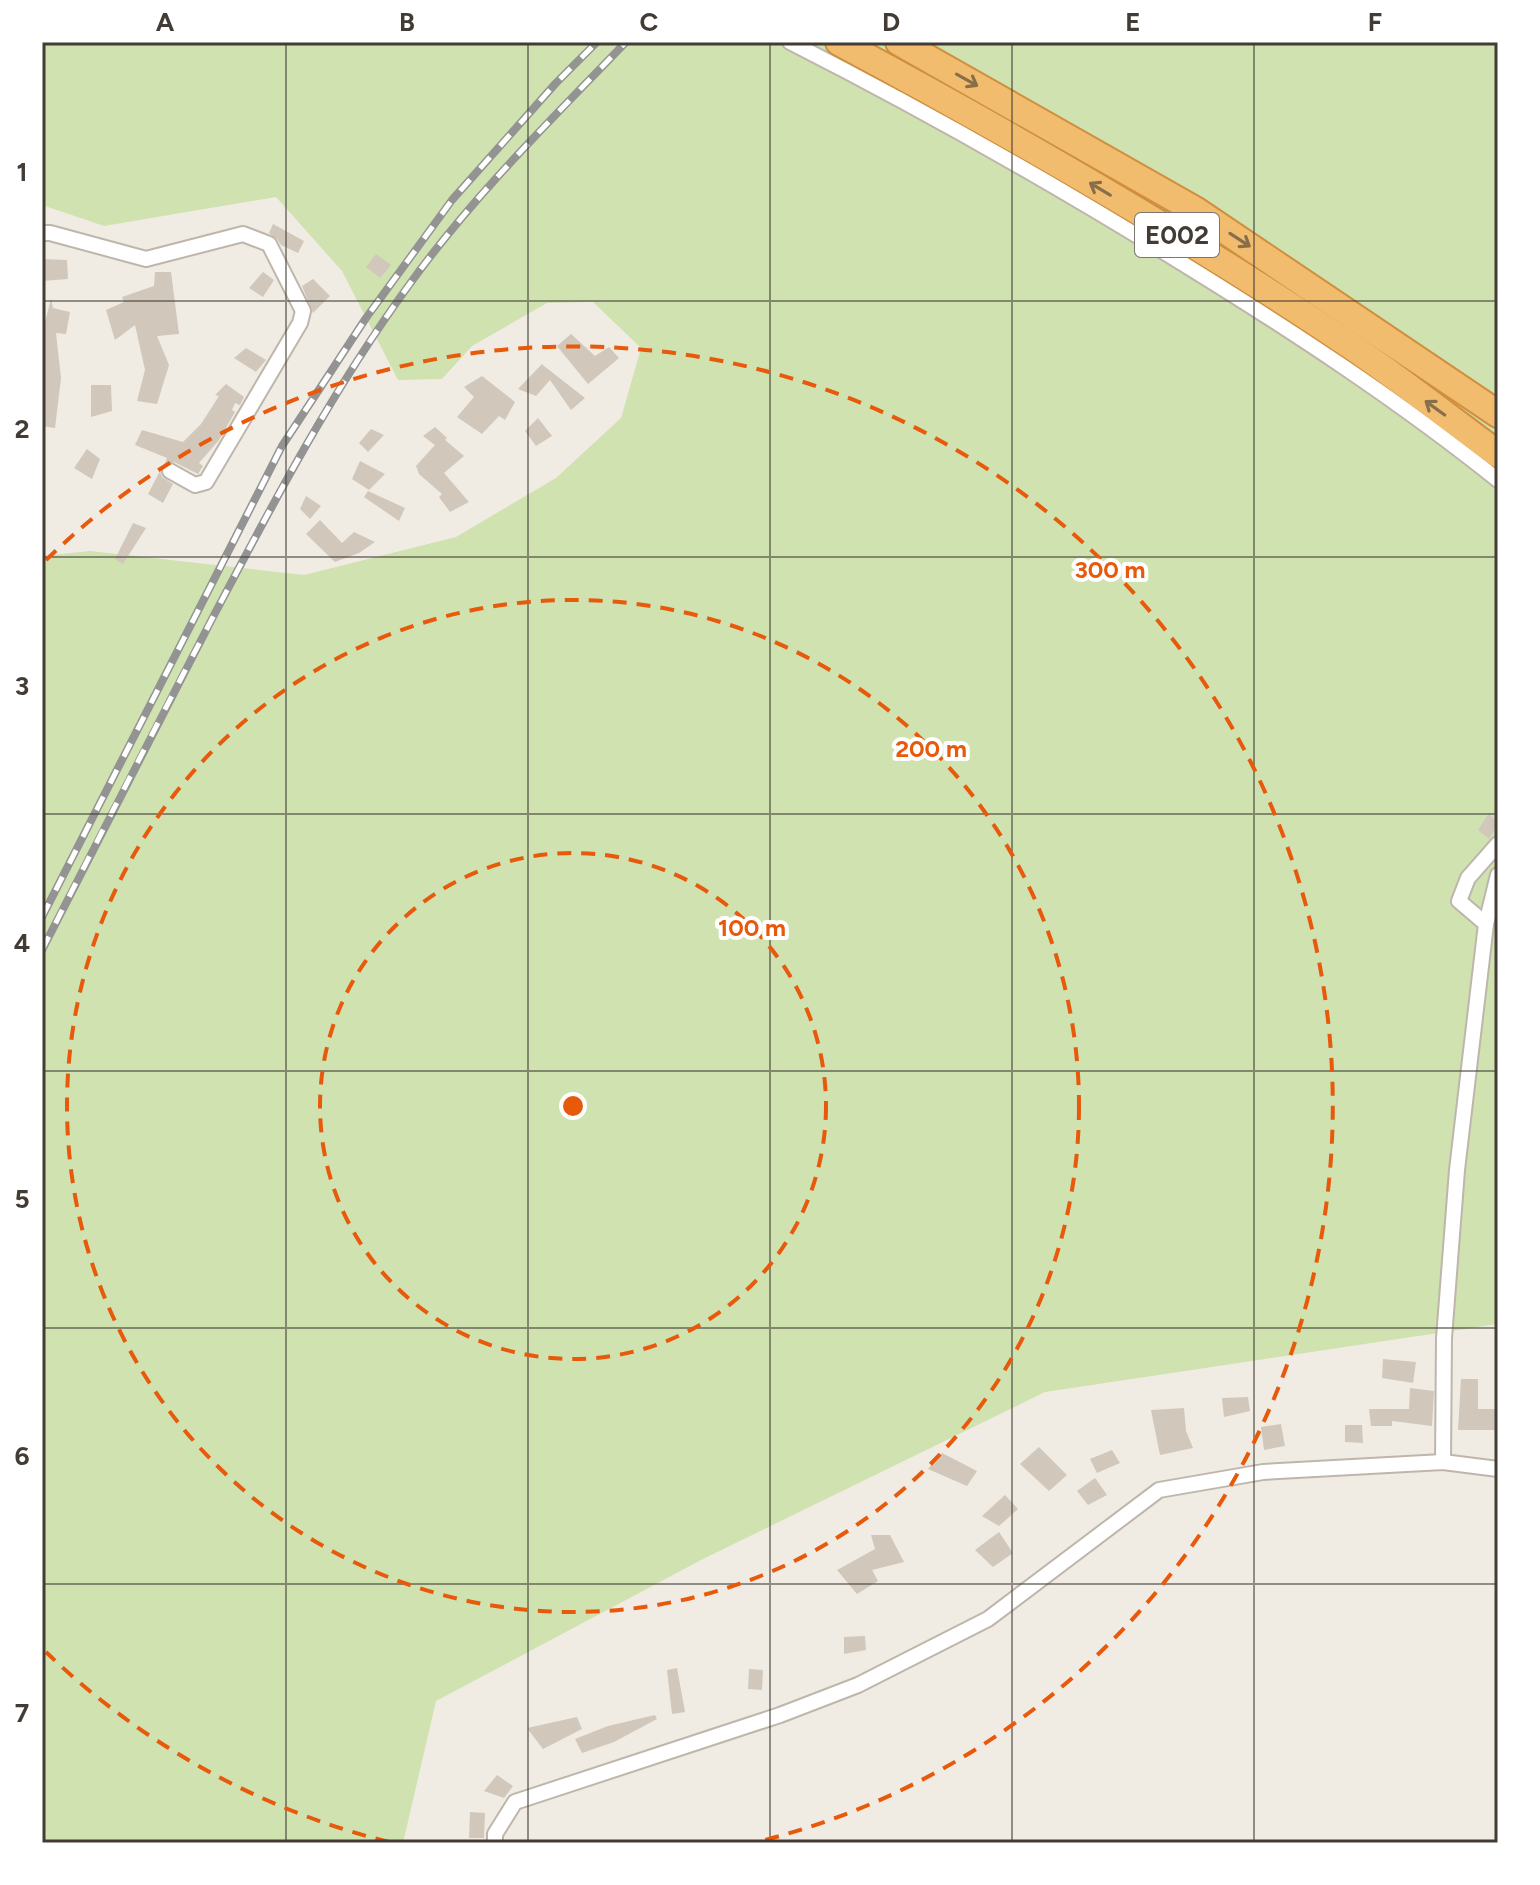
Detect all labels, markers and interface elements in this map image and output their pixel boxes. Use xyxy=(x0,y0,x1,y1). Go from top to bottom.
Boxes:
text: A xyxy=(156,6,175,38)
text: B xyxy=(399,6,415,38)
text: C xyxy=(640,6,659,38)
text: D xyxy=(882,6,900,38)
text: E xyxy=(1125,6,1141,38)
text: F xyxy=(1368,6,1382,38)
one-way arrow xyxy=(955,73,979,88)
text: 1 xyxy=(17,156,27,188)
one-way arrow xyxy=(1089,181,1112,197)
road number: E002 xyxy=(1135,213,1219,257)
one-way arrow xyxy=(1228,232,1251,248)
one-way arrow xyxy=(1425,399,1446,416)
text: 2 xyxy=(14,413,30,445)
text: 300 m xyxy=(1074,555,1146,584)
text: 3 xyxy=(15,670,29,702)
text: 200 m xyxy=(895,734,967,763)
text: 100 m xyxy=(718,913,786,942)
text: 4 xyxy=(14,927,30,959)
centre of rings xyxy=(559,1092,587,1120)
text: 5 xyxy=(14,1183,30,1215)
text: 6 xyxy=(14,1440,30,1472)
text: 7 xyxy=(15,1697,29,1729)

